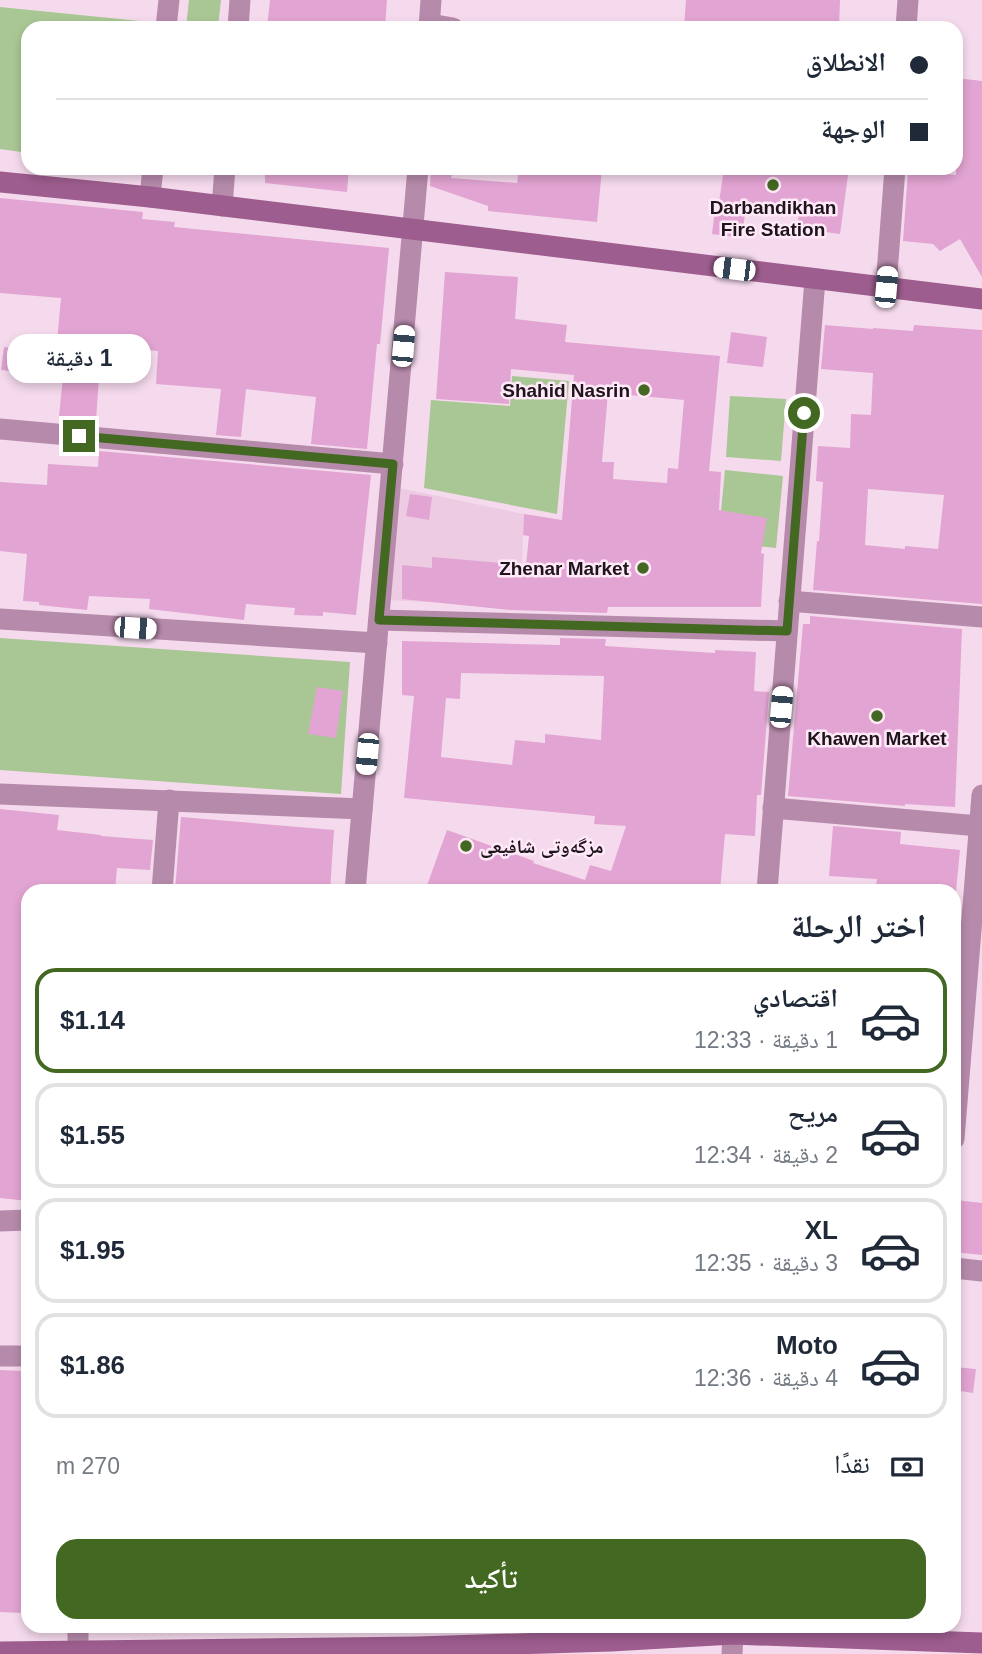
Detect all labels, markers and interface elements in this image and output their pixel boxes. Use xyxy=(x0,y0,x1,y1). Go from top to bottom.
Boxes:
text: الانطلاق xyxy=(806,47,886,77)
text: الوجهة xyxy=(821,114,886,144)
marker: Darbandikhan Fire Station xyxy=(765,177,781,193)
place label: Darbandikhan Fire Station xyxy=(710,197,836,240)
car xyxy=(712,256,757,282)
car xyxy=(874,265,899,309)
car xyxy=(391,324,416,368)
callout: 1 دقيقة xyxy=(7,334,151,384)
text: 1 دقيقة xyxy=(46,345,112,371)
place label: Shahid Nasrin xyxy=(502,380,630,401)
marker: Shahid Nasrin xyxy=(636,382,652,398)
route start xyxy=(788,397,820,429)
route end xyxy=(63,420,95,452)
place label: Zhenar Market xyxy=(499,558,630,579)
marker: Zhenar Market xyxy=(635,560,651,576)
car xyxy=(114,616,157,640)
car xyxy=(769,685,794,729)
marker: Khawen Market xyxy=(869,708,885,724)
place label: Khawen Market xyxy=(807,728,947,749)
car xyxy=(355,732,380,776)
place label: مزگەوتی شافیعی xyxy=(480,836,603,858)
marker: مزگەوتی شافیعی xyxy=(458,838,474,854)
text: اختر الرحلة xyxy=(791,908,926,944)
text: اقتصادي xyxy=(753,983,838,1013)
icon: car xyxy=(859,989,922,1052)
text: $1.14 xyxy=(60,1005,125,1035)
text: 1 دقيقة · 12:33 xyxy=(694,1027,838,1053)
text: مريح xyxy=(788,1098,838,1128)
icon: car xyxy=(859,1104,922,1167)
text: $1.55 xyxy=(60,1120,125,1150)
text: 2 دقيقة · 12:34 xyxy=(694,1142,838,1168)
text: XL xyxy=(805,1215,838,1245)
icon: car xyxy=(859,1219,922,1282)
text: $1.95 xyxy=(60,1235,125,1265)
text: 3 دقيقة · 12:35 xyxy=(694,1250,838,1276)
text: Moto xyxy=(776,1330,838,1360)
icon: car xyxy=(859,1334,922,1397)
text: $1.86 xyxy=(60,1350,125,1380)
text: 4 دقيقة · 12:36 xyxy=(694,1365,838,1391)
icon: cash xyxy=(888,1448,926,1486)
text: نقدًا xyxy=(834,1449,870,1479)
text: 270 m xyxy=(56,1453,120,1479)
button: تأكيد xyxy=(56,1539,926,1619)

